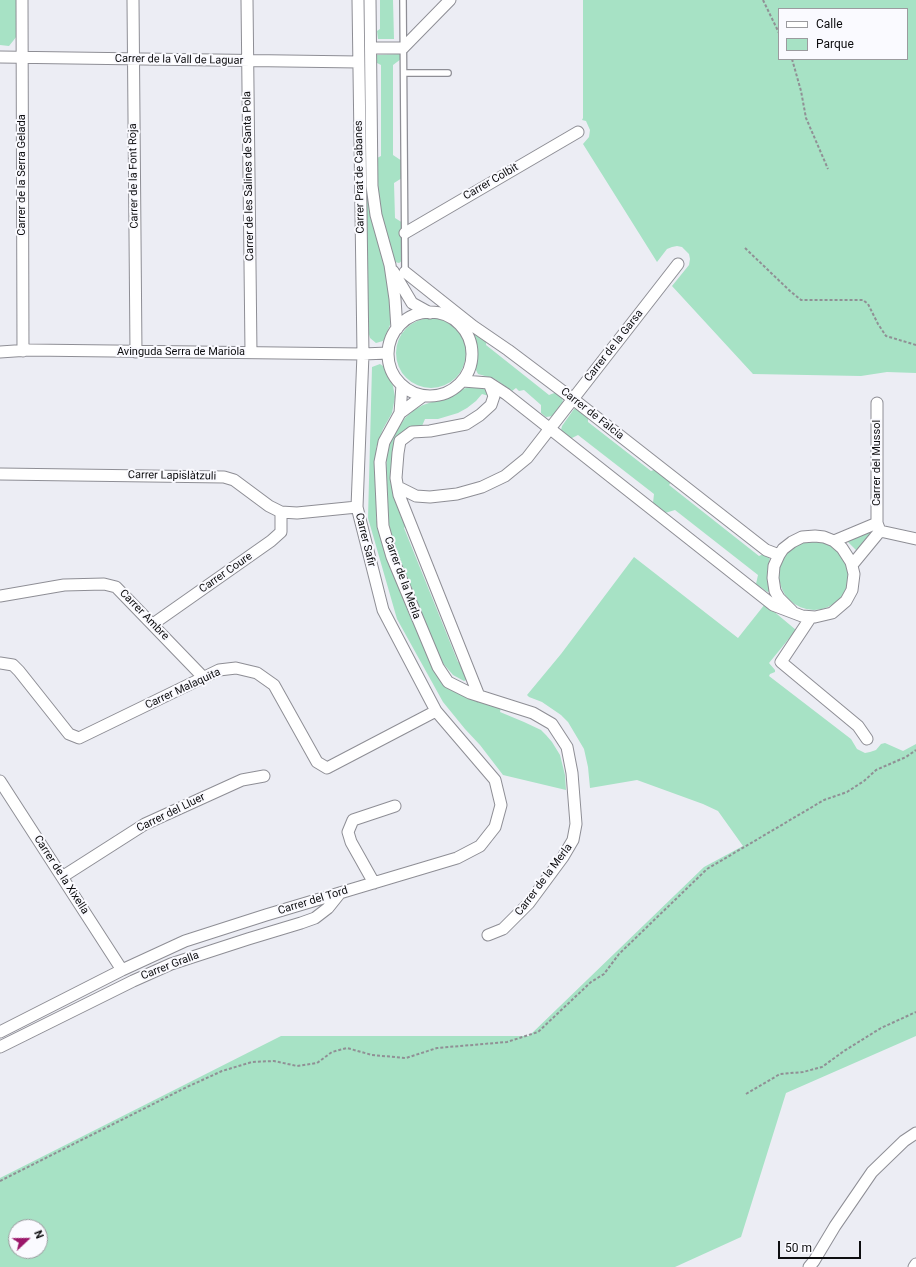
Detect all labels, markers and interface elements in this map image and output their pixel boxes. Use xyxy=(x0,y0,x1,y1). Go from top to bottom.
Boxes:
legend xyxy=(778,8,908,60)
text: Calle xyxy=(816,17,843,31)
text: Parque xyxy=(816,37,854,51)
street label: Carrer de la Vall de Laguar xyxy=(115,52,243,68)
street label: Carrer de les Salines de Santa Pola xyxy=(241,91,257,261)
street label: Carrer de la Serra Gelada xyxy=(15,114,29,236)
street label: Carrer Prat de Cabanes xyxy=(352,120,368,234)
street label: Carrer de la Font Roja xyxy=(126,123,142,229)
street label: Carrer Colbit xyxy=(461,161,521,203)
street label: Carrer de la Garsa xyxy=(582,307,646,385)
street label: Avinguda Serra de Mariola xyxy=(117,345,245,359)
street label: Carrer de Falcia xyxy=(558,385,626,443)
street label: Carrer del Mussol xyxy=(870,420,884,506)
street label: Carrer Lapislàtzuli xyxy=(128,469,216,483)
street label: Carrer Safir xyxy=(352,512,378,568)
street label: Carrer de la Merla xyxy=(381,535,423,621)
street label: Carrer Coure xyxy=(197,550,255,596)
street label: Carrer Ambre xyxy=(117,587,171,643)
street label: Carrer Malaquita xyxy=(143,666,223,712)
street label: Carrer del Lluer xyxy=(135,791,207,835)
street label: Carrer de la Xixella xyxy=(31,833,91,917)
street label: Carrer de la Merla xyxy=(513,841,575,919)
street label: Carrer del Tord xyxy=(276,884,350,918)
street label: Carrer Gralla xyxy=(139,949,201,983)
north arrow xyxy=(8,1219,48,1259)
text: N xyxy=(31,1229,46,1241)
scale bar xyxy=(780,1233,863,1259)
text: 50 m xyxy=(785,1241,812,1255)

